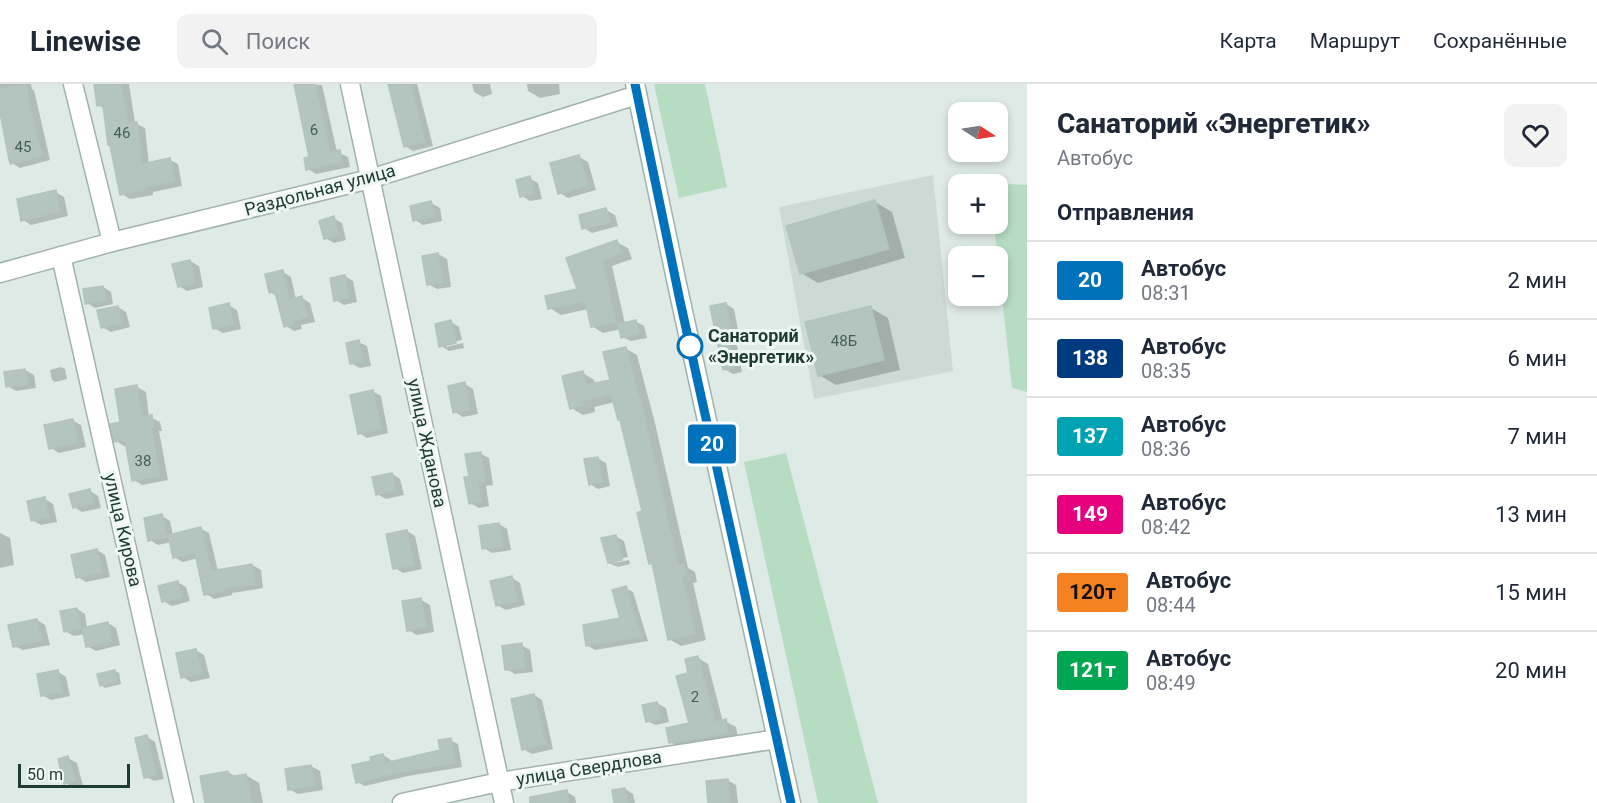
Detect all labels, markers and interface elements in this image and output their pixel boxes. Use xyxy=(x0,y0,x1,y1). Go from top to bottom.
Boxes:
search box xyxy=(177,14,597,68)
text: Linewise xyxy=(30,25,141,58)
icon: search xyxy=(198,25,231,58)
text: Поиск xyxy=(246,29,310,54)
text: Карта xyxy=(1220,29,1277,53)
text: Маршрут xyxy=(1310,29,1400,53)
text: Сохранённые xyxy=(1433,29,1567,53)
north arrow xyxy=(948,102,1008,162)
map controls xyxy=(948,102,1008,306)
button: heart xyxy=(1504,104,1567,167)
text: Санаторий «Энергетик» xyxy=(1057,107,1371,140)
house number: 6 xyxy=(310,121,318,139)
house number: 46 xyxy=(114,124,130,142)
house number: 45 xyxy=(15,138,31,156)
text: Автобус xyxy=(1057,146,1133,170)
street label: Раздольная улица xyxy=(242,159,398,220)
button: + xyxy=(948,174,1008,234)
text: Отправления xyxy=(1057,200,1194,225)
button: − xyxy=(948,246,1008,306)
text: Автобус xyxy=(1141,256,1226,281)
text: 20 xyxy=(1078,268,1102,292)
text: 2 мин xyxy=(1507,268,1567,293)
text: 08:31 xyxy=(1141,281,1191,305)
place label: Санаторий «Энергетик» xyxy=(708,325,814,367)
house number: 48Б xyxy=(831,332,857,350)
marker: Санаторий «Энергетик» xyxy=(677,333,703,359)
text: Автобус xyxy=(1141,334,1226,359)
text: 138 xyxy=(1072,346,1108,370)
text: 6 мин xyxy=(1507,346,1567,371)
text: 08:35 xyxy=(1141,359,1191,383)
street label: улица Жданова xyxy=(404,376,451,509)
text: Автобус xyxy=(1141,412,1226,437)
line badge: 20 xyxy=(685,424,739,464)
text: 137 xyxy=(1072,424,1108,448)
text: 7 мин xyxy=(1507,424,1567,449)
text: 20 xyxy=(700,432,724,456)
text: 08:36 xyxy=(1141,437,1191,461)
house number: 38 xyxy=(135,452,151,470)
street label: улица Кирова xyxy=(100,471,147,589)
text: Автобус xyxy=(1141,490,1226,515)
text: 149 xyxy=(1072,502,1108,526)
text: 13 мин xyxy=(1495,502,1567,527)
text: 08:42 xyxy=(1141,515,1191,539)
text: Автобус xyxy=(1146,568,1231,593)
text: 120т xyxy=(1069,580,1116,604)
text: 15 мин xyxy=(1495,580,1567,605)
text: 08:44 xyxy=(1146,593,1196,617)
text: Автобус xyxy=(1146,646,1231,671)
text: 121т xyxy=(1069,658,1116,682)
text: 20 мин xyxy=(1495,658,1567,683)
text: 08:49 xyxy=(1146,671,1196,695)
house number: 2 xyxy=(691,688,699,706)
street label: улица Свердлова xyxy=(515,746,663,789)
scale bar xyxy=(18,761,130,788)
text: 50 m xyxy=(27,765,63,784)

